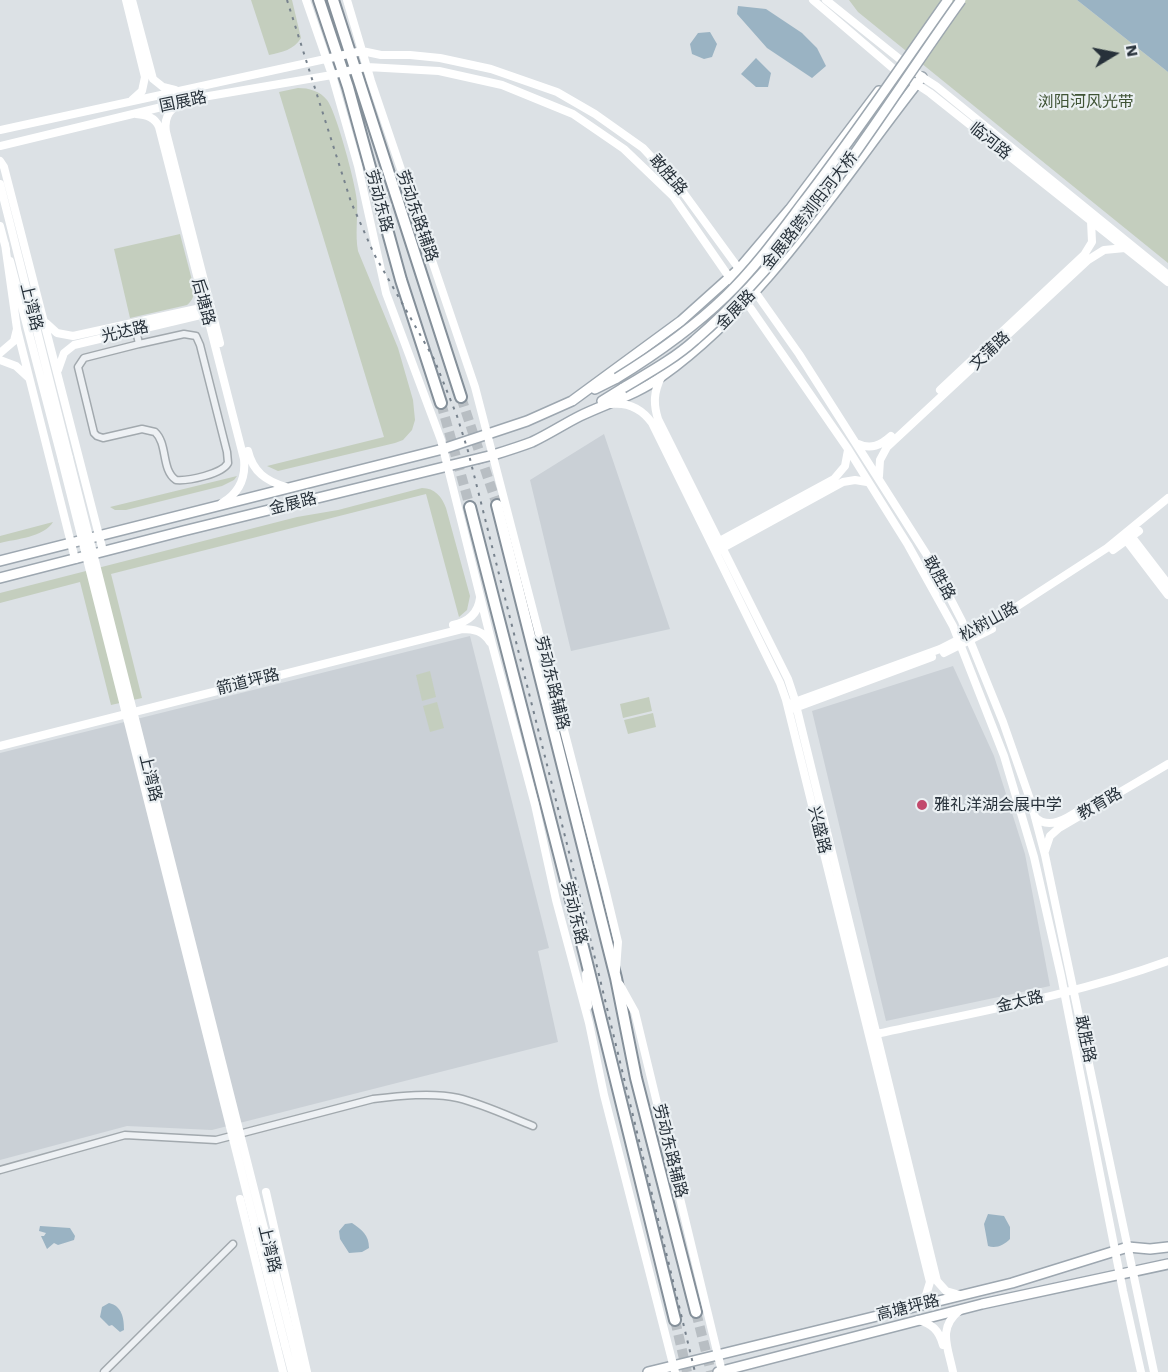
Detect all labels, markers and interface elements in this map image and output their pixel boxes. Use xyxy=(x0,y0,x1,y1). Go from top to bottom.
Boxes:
north arrow xyxy=(1084,24,1144,84)
text: N xyxy=(1122,43,1143,58)
street label: 国展路 xyxy=(158,88,208,116)
park label: 浏阳河风光带 xyxy=(1038,92,1134,112)
street label: 临河路 xyxy=(965,118,1015,164)
street label: 金展路跨浏阳河大桥 xyxy=(758,148,862,274)
street label: 敢胜路 xyxy=(645,151,691,199)
street label: 劳动东路辅路 xyxy=(392,167,442,265)
street label: 劳动东路 xyxy=(361,168,397,234)
street label: 后塘路 xyxy=(188,276,218,328)
street label: 上湾路 xyxy=(16,281,46,333)
street label: 金展路 xyxy=(712,286,760,334)
street label: 光达路 xyxy=(99,317,151,347)
street label: 文蒲路 xyxy=(966,328,1014,374)
street label: 金展路 xyxy=(267,489,319,519)
street label: 敢胜路 xyxy=(919,552,959,604)
street label: 松树山路 xyxy=(956,598,1022,646)
street label: 劳动东路辅路 xyxy=(531,634,573,732)
street label: 箭道坪路 xyxy=(215,665,281,699)
street label: 上湾路 xyxy=(135,752,165,804)
street label: 教育路 xyxy=(1074,784,1126,824)
place label: 雅礼洋湖会展中学 xyxy=(934,795,1062,815)
marker: 雅礼洋湖会展中学 xyxy=(915,798,929,812)
street label: 兴盛路 xyxy=(804,804,834,856)
street label: 劳动东路 xyxy=(557,880,591,946)
street label: 金太路 xyxy=(994,987,1046,1017)
street label: 敢胜路 xyxy=(1071,1014,1099,1064)
street label: 劳动东路辅路 xyxy=(649,1102,691,1200)
street label: 上湾路 xyxy=(254,1223,284,1275)
street label: 高塘坪路 xyxy=(875,1291,941,1325)

